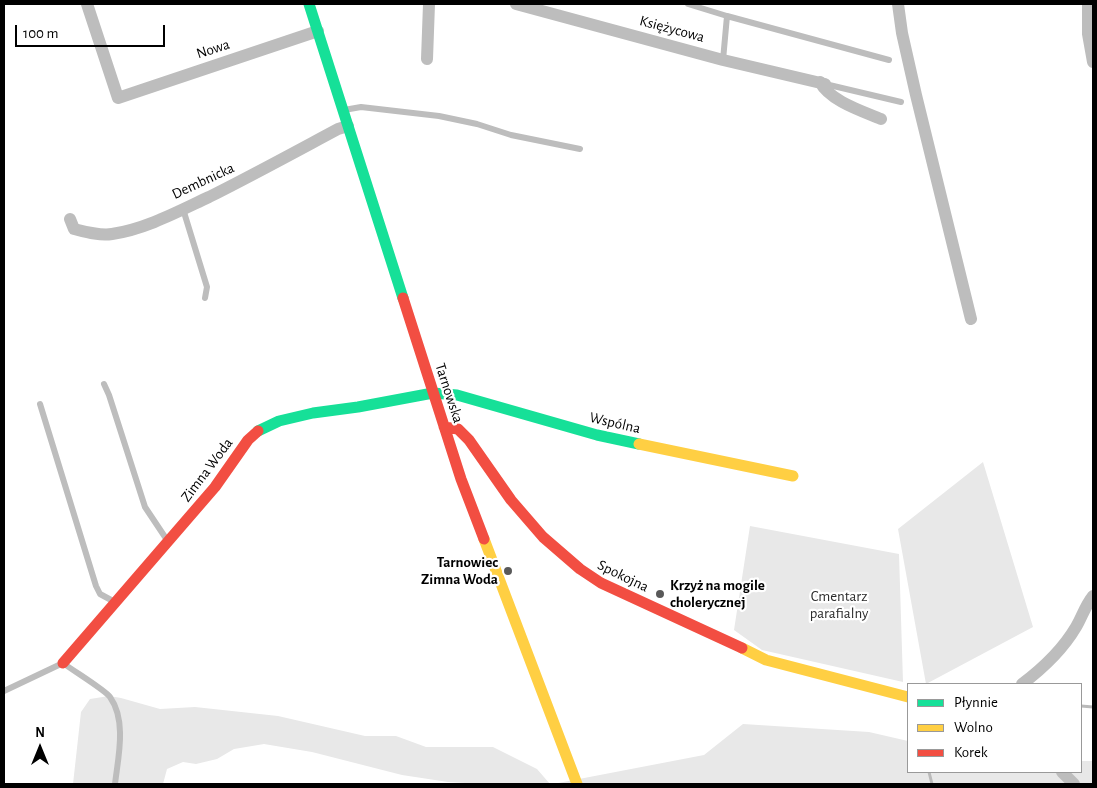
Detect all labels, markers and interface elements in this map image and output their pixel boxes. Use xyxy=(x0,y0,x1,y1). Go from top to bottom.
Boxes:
street label: Księżycowa xyxy=(638,12,706,46)
scale bar xyxy=(18,15,168,47)
text: 100 m xyxy=(23,26,58,41)
street label: Nowa xyxy=(194,35,232,63)
street label: Dembnicka xyxy=(169,159,237,203)
street label: Tarnowska xyxy=(431,361,467,425)
street label: Wspólna xyxy=(588,408,642,438)
street label: Zimna Woda xyxy=(177,434,237,506)
place label: Tarnowiec Zimna Woda xyxy=(421,553,498,588)
street label: Spokojna xyxy=(594,556,652,596)
marker: Tarnowiec Zimna Woda xyxy=(502,565,514,577)
place label: Krzyż na mogile cholerycznej xyxy=(670,576,765,611)
park label: Cmentarz parafialny xyxy=(810,587,868,622)
marker: Krzyż na mogile cholerycznej xyxy=(654,588,666,600)
legend xyxy=(907,683,1082,773)
text: Płynnie xyxy=(954,695,998,710)
text: Wolno xyxy=(954,720,993,735)
north arrow xyxy=(15,723,65,773)
text: N xyxy=(35,726,45,740)
text: Korek xyxy=(954,745,988,760)

